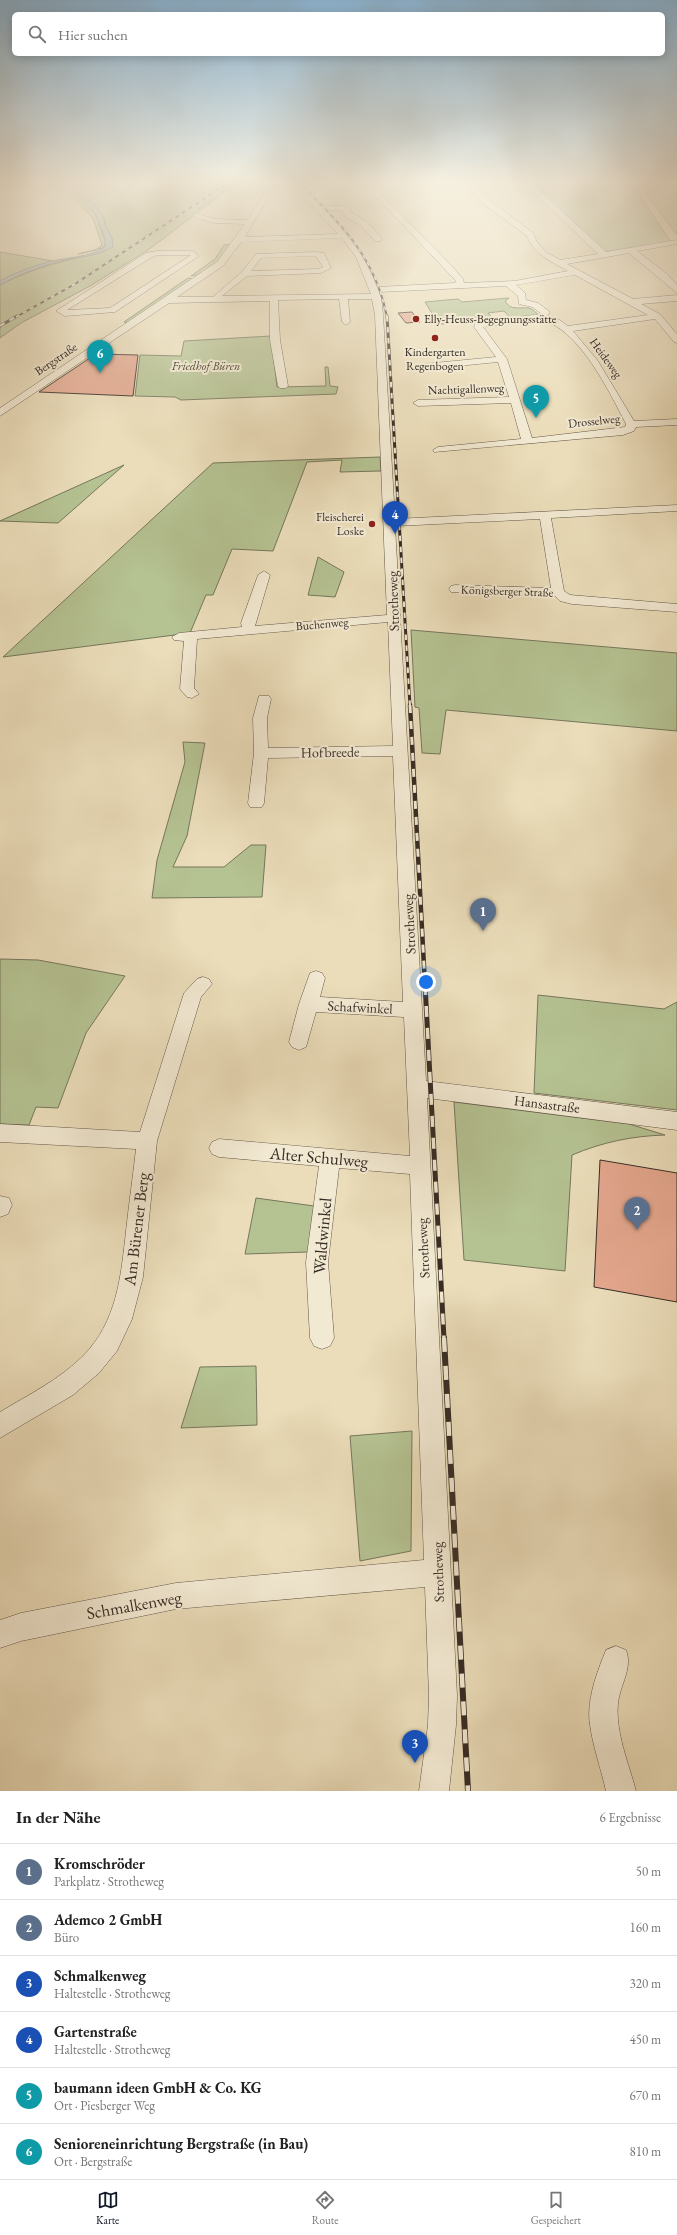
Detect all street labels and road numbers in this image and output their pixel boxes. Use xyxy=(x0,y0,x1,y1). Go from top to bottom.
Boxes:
street label: Heideweg xyxy=(586,335,626,382)
street label: Bergstraße xyxy=(32,339,81,379)
street label: Nachtigallenweg xyxy=(428,380,505,398)
street label: Drosselweg xyxy=(567,410,622,432)
street label: Strotheweg xyxy=(383,570,403,631)
street label: Königsberger Straße xyxy=(460,581,554,601)
street label: Buchenweg xyxy=(295,614,350,634)
street label: Hofbreede xyxy=(300,742,360,762)
street label: Strotheweg xyxy=(398,892,420,955)
street label: Schafwinkel xyxy=(327,996,394,1018)
street label: Hansastraße xyxy=(513,1091,581,1117)
street label: Alter Schulweg xyxy=(268,1142,370,1172)
street label: Am Bürener Berg xyxy=(118,1170,154,1288)
street label: Waldwinkel xyxy=(308,1197,336,1275)
street label: Strotheweg xyxy=(412,1216,434,1279)
street label: Strotheweg xyxy=(428,1541,448,1602)
street label: Schmalkenweg xyxy=(85,1586,184,1624)

